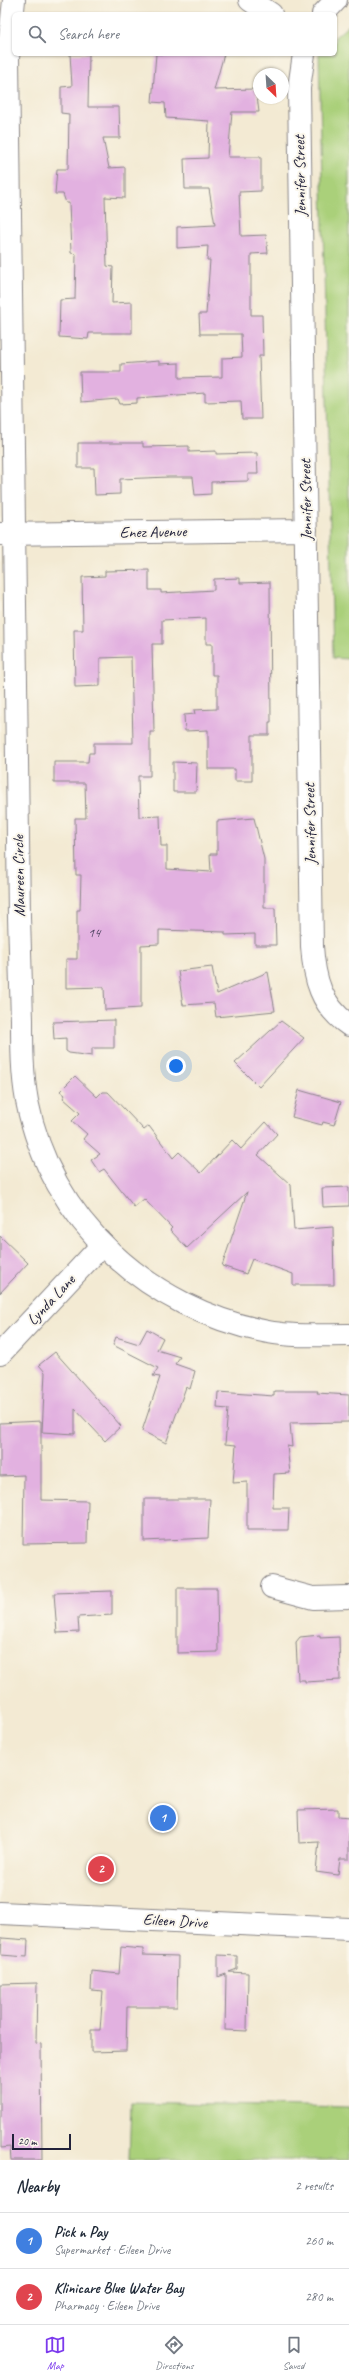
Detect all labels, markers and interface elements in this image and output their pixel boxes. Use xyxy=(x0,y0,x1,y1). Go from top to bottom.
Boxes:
search box xyxy=(12,12,337,56)
icon: search xyxy=(26,23,48,45)
text: Search here xyxy=(58,25,119,44)
north arrow xyxy=(253,68,289,104)
street label: Jennifer Street xyxy=(289,133,311,218)
street label: Jennifer Street xyxy=(295,457,317,542)
street label: Enez Avenue xyxy=(120,521,188,543)
street label: Jennifer Street xyxy=(299,781,321,866)
street label: Maureen Circle xyxy=(8,833,30,917)
house number: 14 xyxy=(88,924,102,941)
your location xyxy=(166,1056,186,1076)
street label: Lynda Lane xyxy=(23,1269,81,1329)
pin: 1 xyxy=(150,1803,176,1833)
pin: 2 xyxy=(88,1854,114,1884)
street label: Eileen Drive xyxy=(142,1909,209,1933)
scale bar xyxy=(12,2132,71,2151)
text: 20 m xyxy=(18,2134,37,2148)
text: Nearby xyxy=(16,2176,59,2197)
text: 2 results xyxy=(295,2178,333,2194)
text: Pick n Pay xyxy=(54,2223,107,2242)
text: 1 xyxy=(26,2233,32,2249)
text: 260 m xyxy=(305,2233,333,2249)
text: Supermarket · Eileen Drive xyxy=(54,2242,170,2258)
text: Klinicare Blue Water Bay xyxy=(54,2279,184,2298)
text: 2 xyxy=(26,2289,32,2305)
text: 280 m xyxy=(305,2289,333,2305)
text: Pharmacy · Eileen Drive xyxy=(54,2298,159,2314)
tab: Map xyxy=(44,2334,66,2372)
tab: Directions xyxy=(155,2334,194,2372)
tab: Saved xyxy=(283,2334,305,2372)

